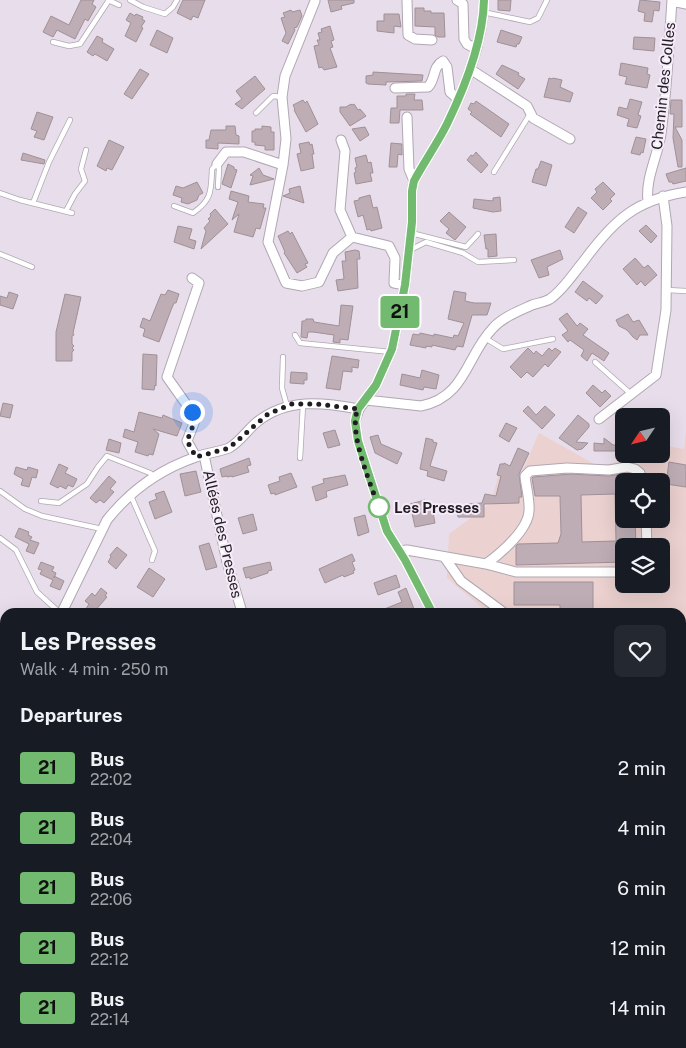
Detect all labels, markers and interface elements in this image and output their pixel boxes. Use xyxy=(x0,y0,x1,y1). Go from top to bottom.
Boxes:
street label: Chemin des Colles xyxy=(648,21,678,151)
line badge: 21 xyxy=(378,296,422,328)
text: 21 xyxy=(390,301,410,322)
your location xyxy=(180,400,205,425)
north arrow xyxy=(615,408,670,462)
map controls xyxy=(615,408,670,593)
street label: Allées des Presses xyxy=(200,468,246,600)
button: locate xyxy=(615,473,670,528)
marker: Les Presses xyxy=(368,496,390,518)
place label: Les Presses xyxy=(394,499,479,516)
button: layers xyxy=(615,538,670,593)
button: heart xyxy=(614,625,666,677)
text: Les Presses xyxy=(20,627,156,655)
text: Walk · 4 min · 250 m xyxy=(20,660,168,679)
text: Departures xyxy=(20,704,123,726)
text: Bus xyxy=(90,748,124,770)
text: 21 xyxy=(38,757,57,778)
text: 2 min xyxy=(618,757,666,779)
text: 22:02 xyxy=(90,770,132,789)
text: Bus xyxy=(90,808,124,830)
text: 21 xyxy=(38,817,57,838)
text: 4 min xyxy=(617,817,666,839)
text: 22:04 xyxy=(90,830,133,849)
text: Bus xyxy=(90,868,124,890)
text: 21 xyxy=(38,877,57,898)
text: 6 min xyxy=(617,877,666,899)
text: 22:06 xyxy=(90,890,132,909)
text: Bus xyxy=(90,928,124,950)
text: 21 xyxy=(38,937,57,958)
text: 12 min xyxy=(610,937,666,959)
text: 22:12 xyxy=(90,950,129,969)
text: Bus xyxy=(90,988,124,1010)
text: 21 xyxy=(38,997,57,1018)
text: 14 min xyxy=(609,997,666,1019)
text: 22:14 xyxy=(90,1010,129,1029)

